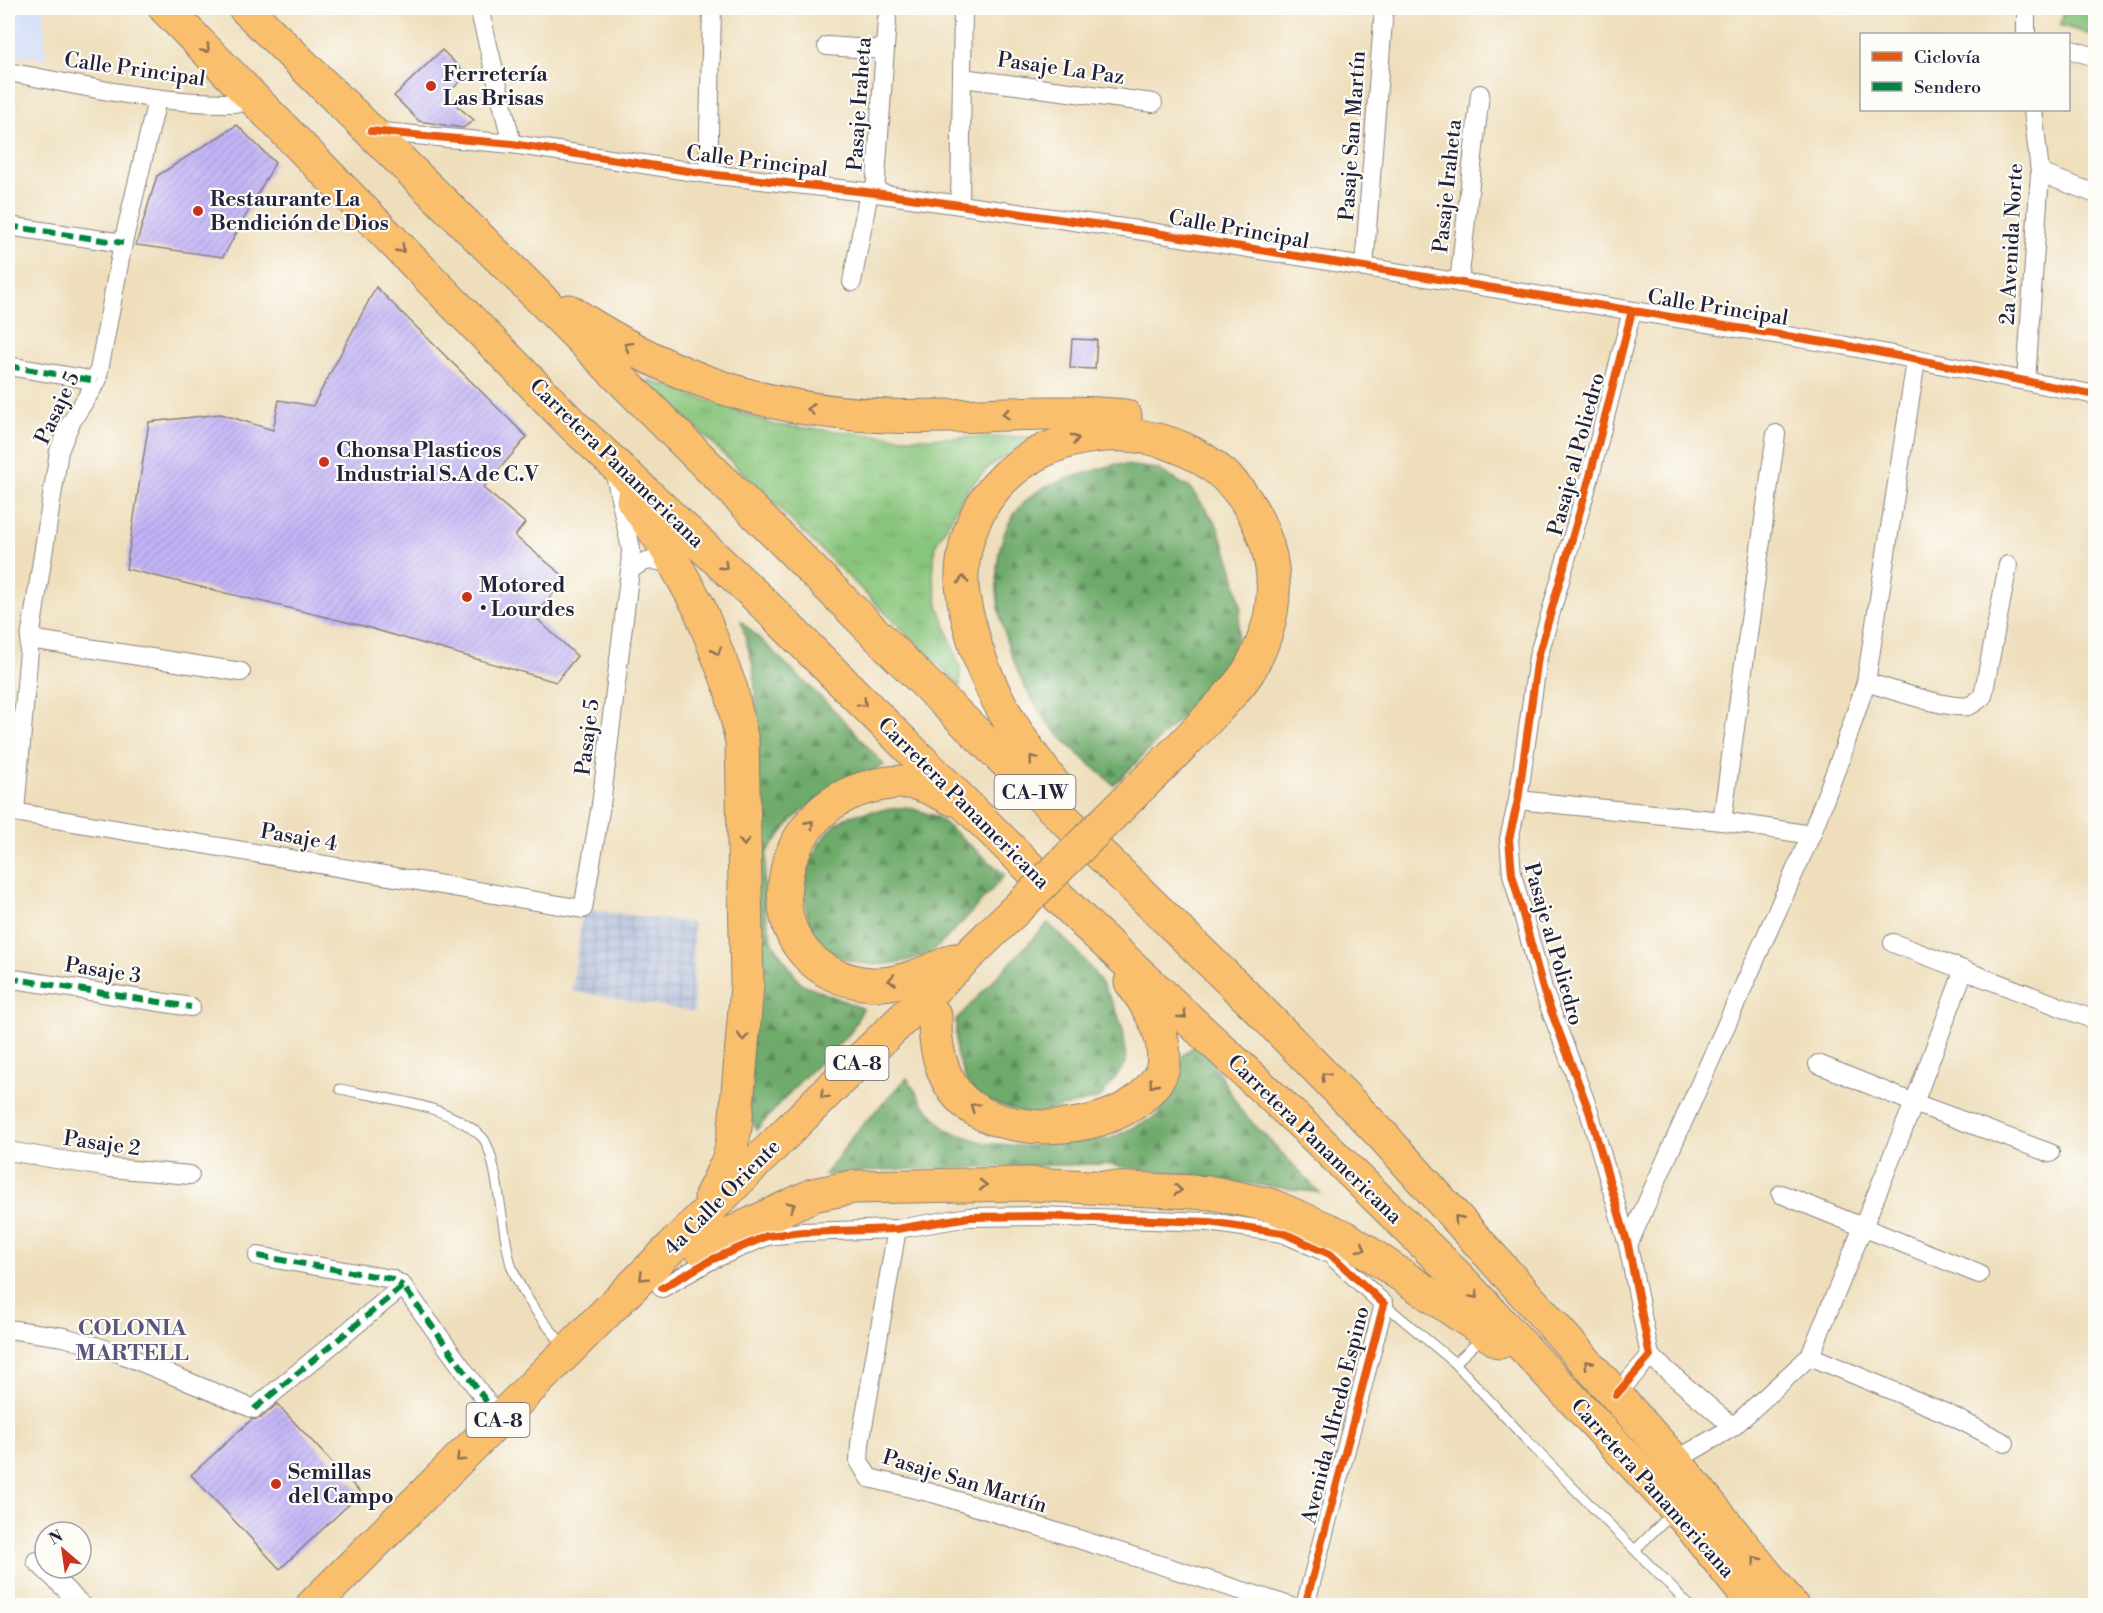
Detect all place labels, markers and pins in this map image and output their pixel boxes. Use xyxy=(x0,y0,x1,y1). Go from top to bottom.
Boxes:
place label: Ferretería Las Brisas xyxy=(443,62,548,112)
marker: Ferretería Las Brisas xyxy=(424,79,438,93)
place label: Restaurante La Bendición de Dios xyxy=(210,187,389,237)
marker: Restaurante La Bendición de Dios xyxy=(191,204,205,218)
place label: Chonsa Plasticos Industrial S.A de C.V xyxy=(336,438,540,488)
marker: Chonsa Plasticos Industrial S.A de C.V xyxy=(317,455,331,469)
place label: Motored • Lourdes xyxy=(479,573,575,623)
marker: Motored • Lourdes xyxy=(460,590,474,604)
place label: Semillas del Campo xyxy=(288,1460,394,1510)
marker: Semillas del Campo xyxy=(269,1477,283,1491)

